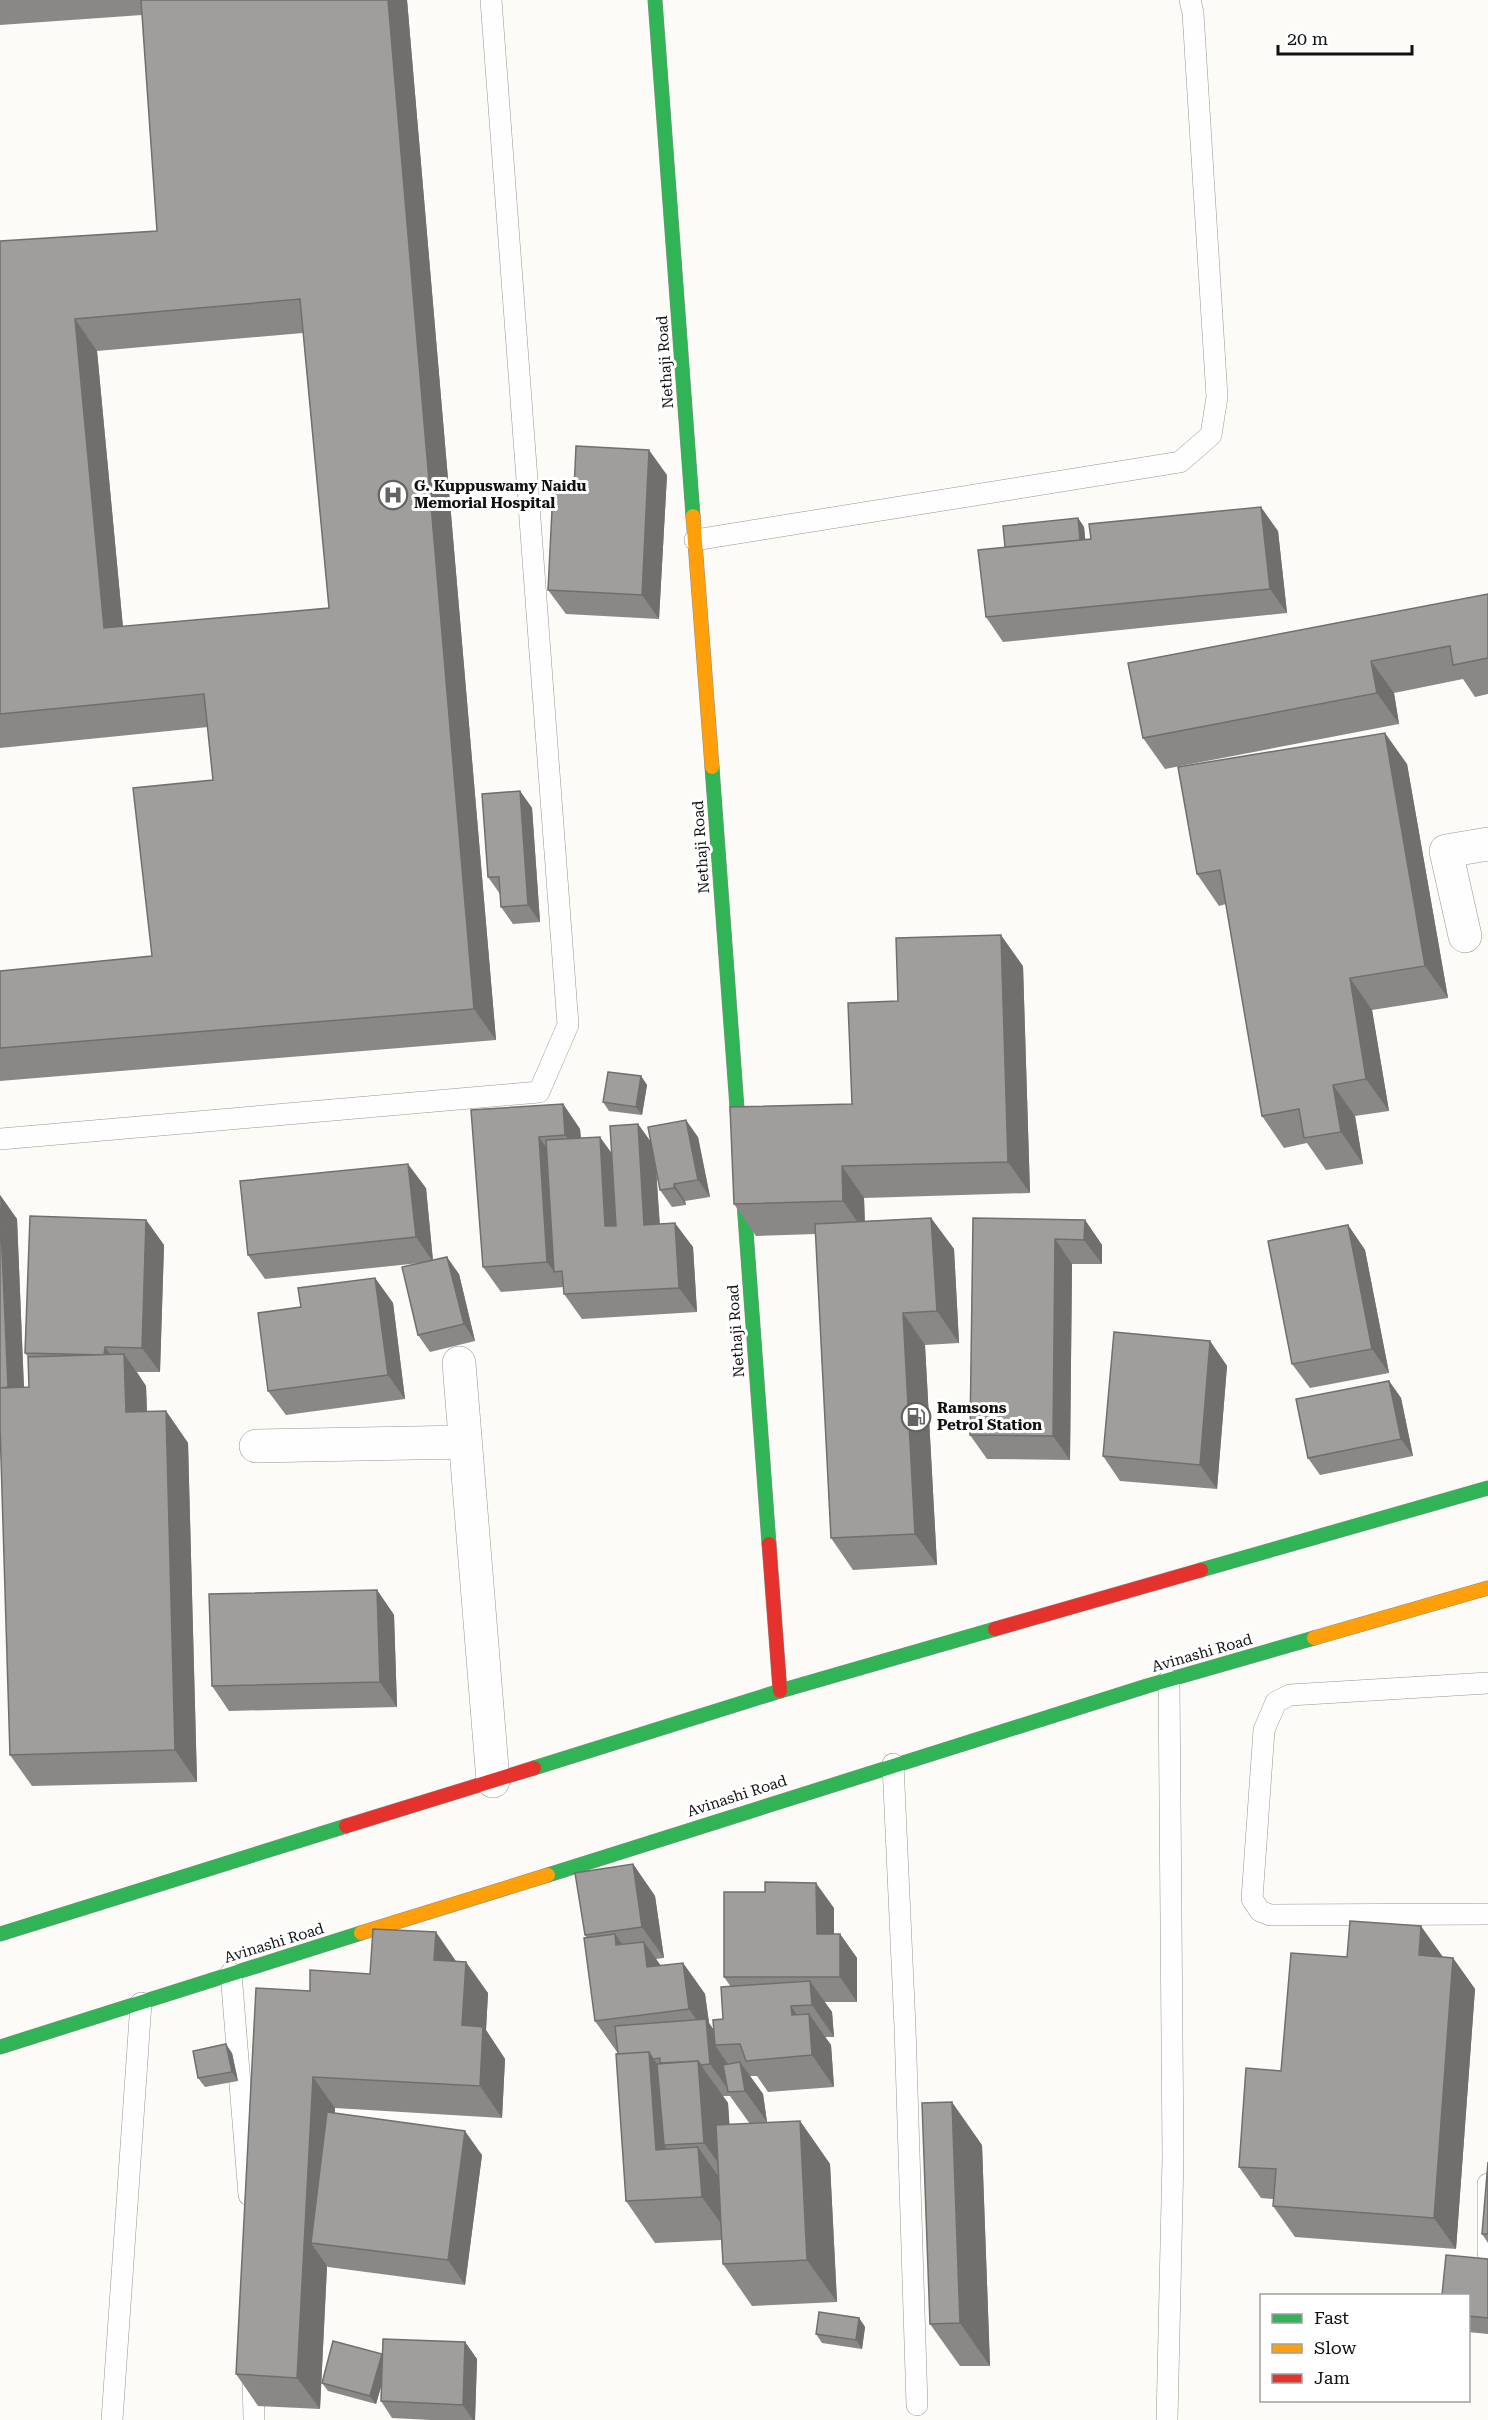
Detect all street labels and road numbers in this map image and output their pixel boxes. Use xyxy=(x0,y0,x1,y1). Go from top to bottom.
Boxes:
street label: Nethaji Road xyxy=(653,314,677,409)
street label: Nethaji Road xyxy=(689,799,713,894)
street label: Nethaji Road xyxy=(724,1283,748,1378)
street label: Avinashi Road xyxy=(1150,1630,1255,1676)
street label: Avinashi Road xyxy=(685,1771,789,1821)
street label: Avinashi Road xyxy=(222,1919,327,1967)

